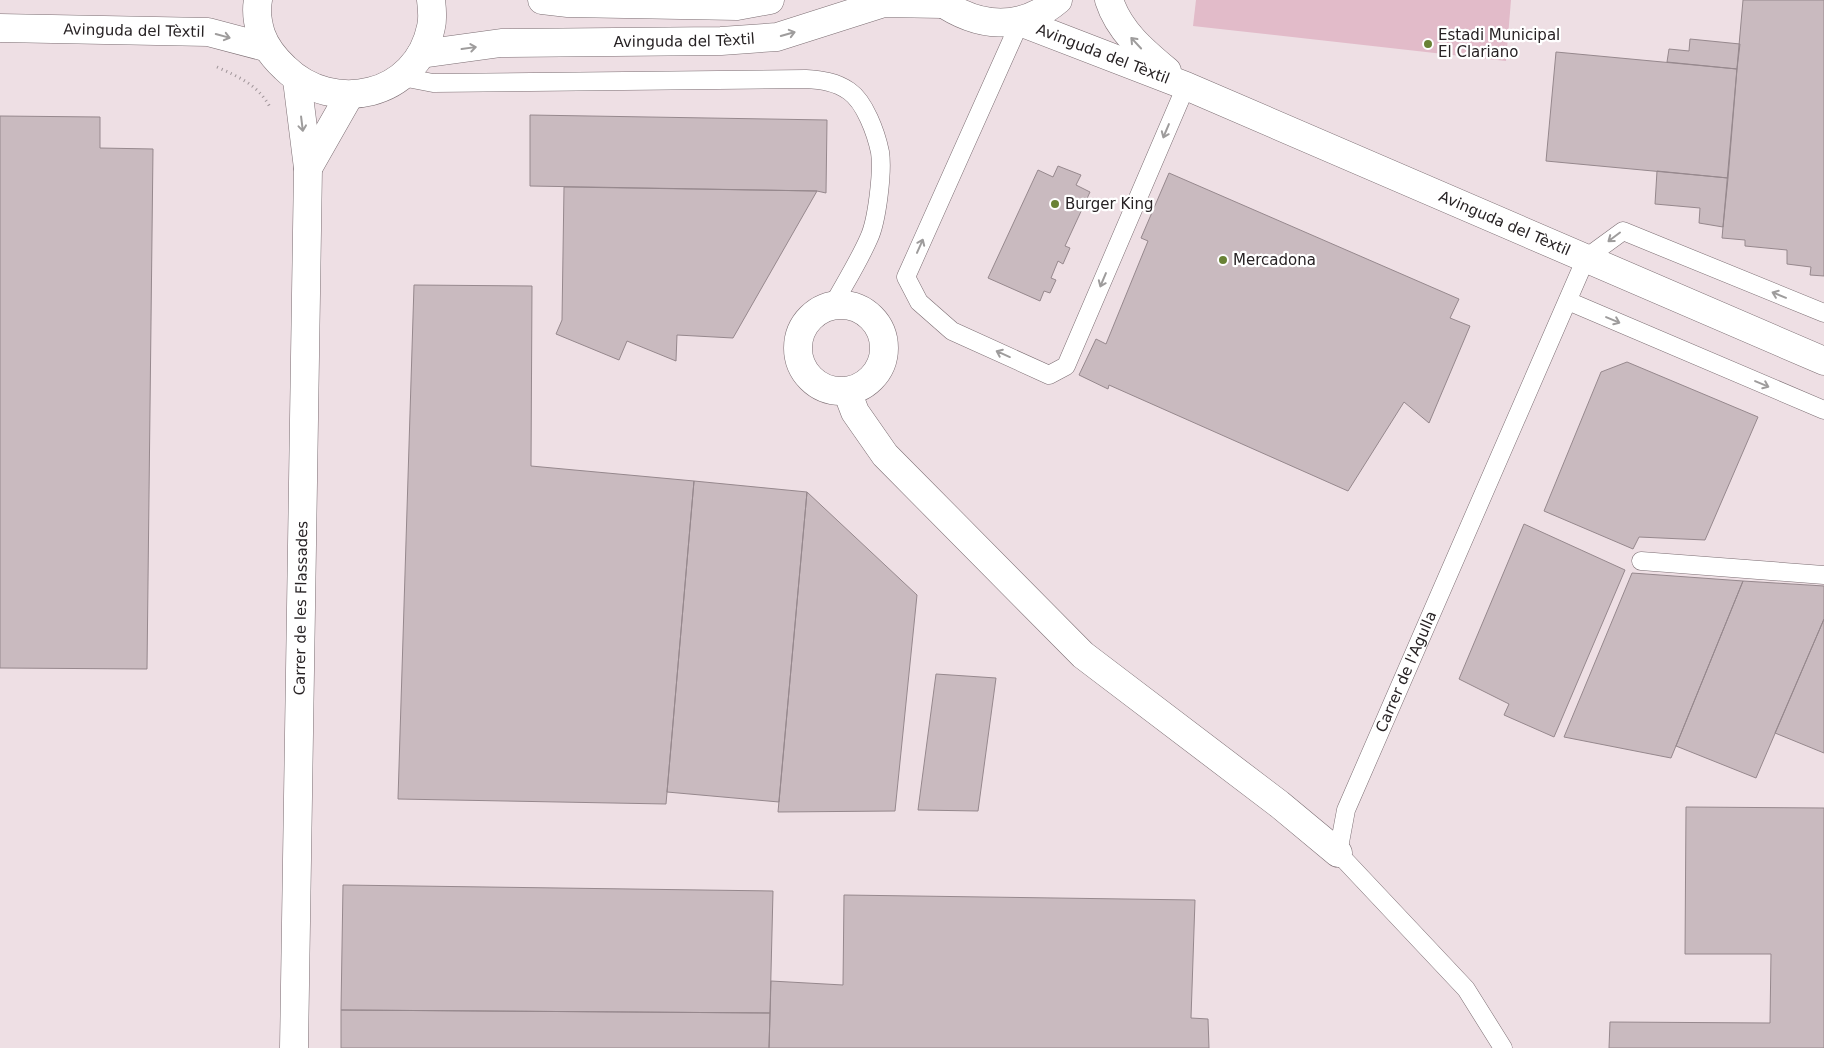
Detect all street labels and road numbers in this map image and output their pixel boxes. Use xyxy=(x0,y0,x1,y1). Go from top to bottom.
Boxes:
street label: Avinguda del Tèxtil xyxy=(63,20,205,41)
street label: Avinguda del Tèxtil xyxy=(1034,20,1172,88)
street label: Avinguda del Tèxtil xyxy=(613,30,755,51)
street label: Avinguda del Tèxtil xyxy=(1436,187,1573,260)
street label: Carrer de les Flassades xyxy=(291,520,311,696)
street label: Carrer de l'Agulla xyxy=(1372,608,1440,735)

